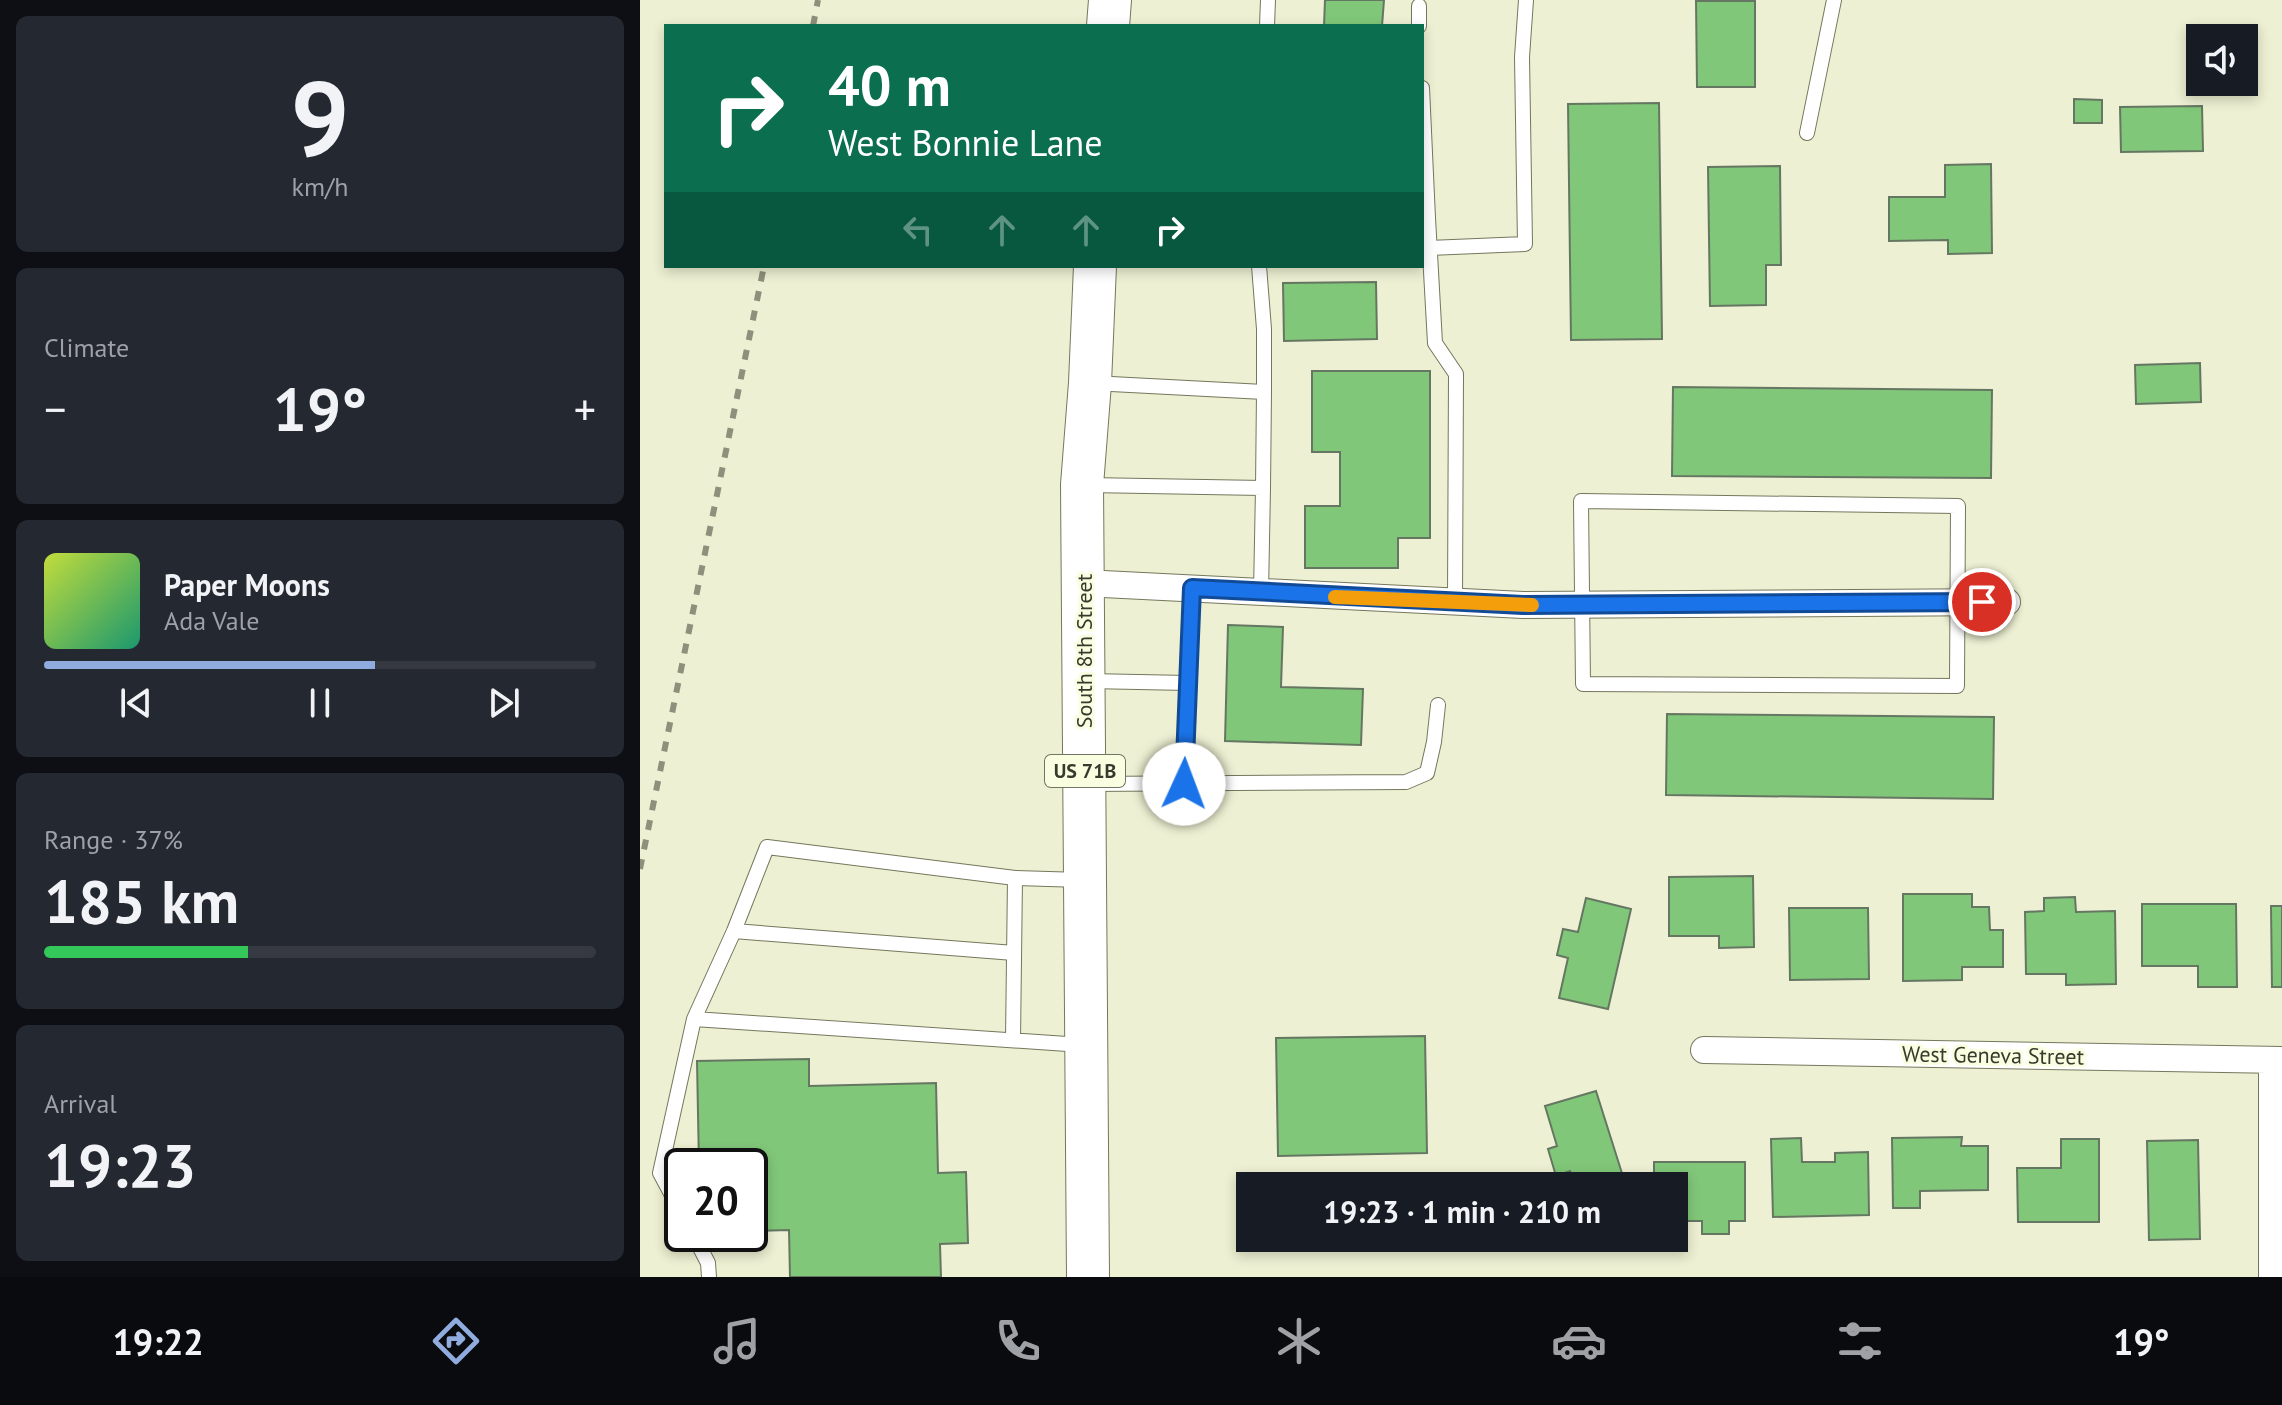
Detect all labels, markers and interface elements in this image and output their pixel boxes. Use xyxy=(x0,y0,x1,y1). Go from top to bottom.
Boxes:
map controls xyxy=(2186,24,2258,96)
button: sound xyxy=(2186,24,2258,96)
text: 40 m xyxy=(828,49,951,121)
text: 9 xyxy=(291,50,349,185)
icon: right xyxy=(696,56,800,160)
text: West Bonnie Lane xyxy=(828,119,1103,166)
text: km/h xyxy=(292,170,349,203)
icon: left xyxy=(896,208,940,252)
icon: ahead xyxy=(980,208,1024,252)
icon: ahead xyxy=(1064,208,1108,252)
icon: right xyxy=(1148,208,1192,252)
text: Climate xyxy=(44,331,129,364)
text: 19° xyxy=(273,370,367,448)
text: − xyxy=(44,380,66,437)
text: + xyxy=(574,380,596,437)
text: Paper Moons xyxy=(164,565,330,604)
pin xyxy=(1948,568,2016,636)
street label: South 8th Street xyxy=(1070,573,1098,728)
icon: arrive xyxy=(1960,580,2004,624)
text: Ada Vale xyxy=(164,604,259,637)
icon: previous xyxy=(114,681,158,725)
icon: pause xyxy=(298,681,342,725)
icon: next xyxy=(482,681,526,725)
position arrow xyxy=(1142,742,1226,826)
road number: US 71B xyxy=(1045,755,1125,787)
text: Range · 37% xyxy=(44,823,183,856)
text: 185 km xyxy=(44,862,239,940)
street label: West Geneva Street xyxy=(1902,1039,2085,1071)
text: Arrival xyxy=(44,1087,117,1120)
text: 19:23 xyxy=(44,1126,196,1204)
speed limit sign: 20 xyxy=(664,1148,768,1252)
text: 19:23 · 1 min · 210 m xyxy=(1323,1192,1601,1231)
icon: directions xyxy=(428,1313,484,1369)
icon: music xyxy=(709,1313,765,1369)
icon: phone xyxy=(990,1313,1046,1369)
icon: climate xyxy=(1271,1313,1327,1369)
icon: car xyxy=(1551,1313,1607,1369)
icon: filters xyxy=(1832,1313,1888,1369)
text: 19:22 xyxy=(112,1318,204,1365)
text: 19° xyxy=(2113,1318,2170,1365)

